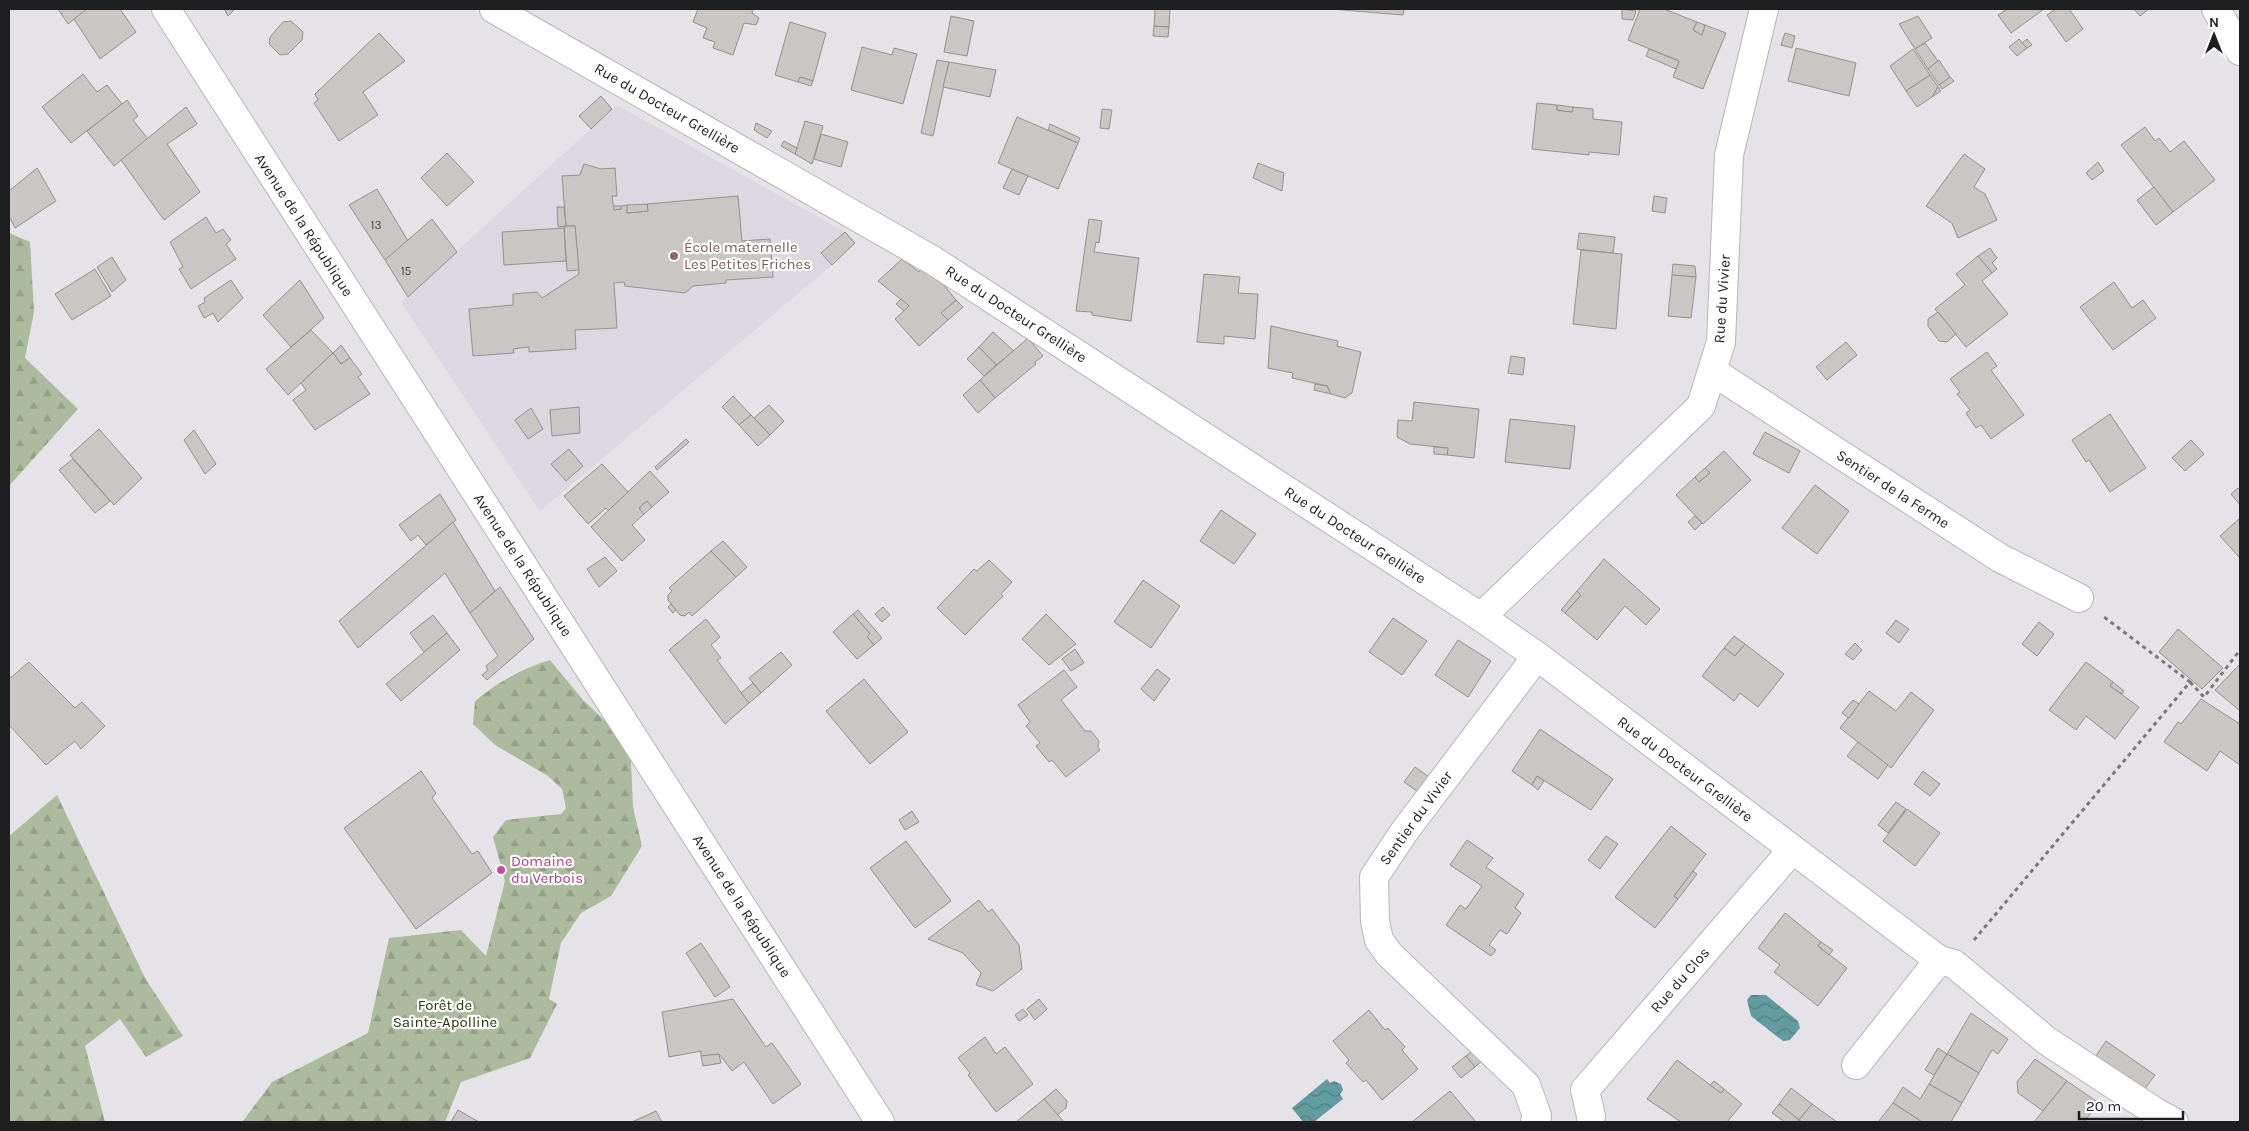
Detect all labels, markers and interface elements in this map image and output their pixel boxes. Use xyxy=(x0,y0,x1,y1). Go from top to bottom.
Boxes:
north arrow xyxy=(2189,10,2239,60)
text: N xyxy=(2209,14,2219,31)
street label: Rue du Docteur Grellière xyxy=(591,59,743,157)
street label: Avenue de la République xyxy=(251,150,357,300)
house number: 13 xyxy=(370,218,382,232)
place label: École maternelle Les Petites Friches xyxy=(684,238,811,273)
marker: École maternelle Les Petites Friches xyxy=(668,250,680,262)
street label: Rue du Vivier xyxy=(1710,253,1734,344)
street label: Rue du Docteur Grellière xyxy=(942,262,1090,366)
house number: 15 xyxy=(401,264,412,278)
street label: Sentier de la Ferme xyxy=(1833,446,1953,532)
street label: Rue du Docteur Grellière xyxy=(1281,483,1429,587)
street label: Avenue de la République xyxy=(470,490,576,640)
street label: Rue du Docteur Grellière xyxy=(1614,712,1756,826)
street label: Sentier du Vivier xyxy=(1376,767,1457,869)
street label: Avenue de la République xyxy=(689,831,795,981)
place label: Domaine du Verbois xyxy=(511,852,583,887)
marker: Domaine du Verbois xyxy=(495,864,507,876)
street label: Rue du Clos xyxy=(1647,944,1713,1016)
park label: Forêt de Sainte-Apolline xyxy=(393,996,497,1031)
scale bar xyxy=(2079,1088,2183,1120)
text: 20 m xyxy=(2086,1097,2121,1115)

